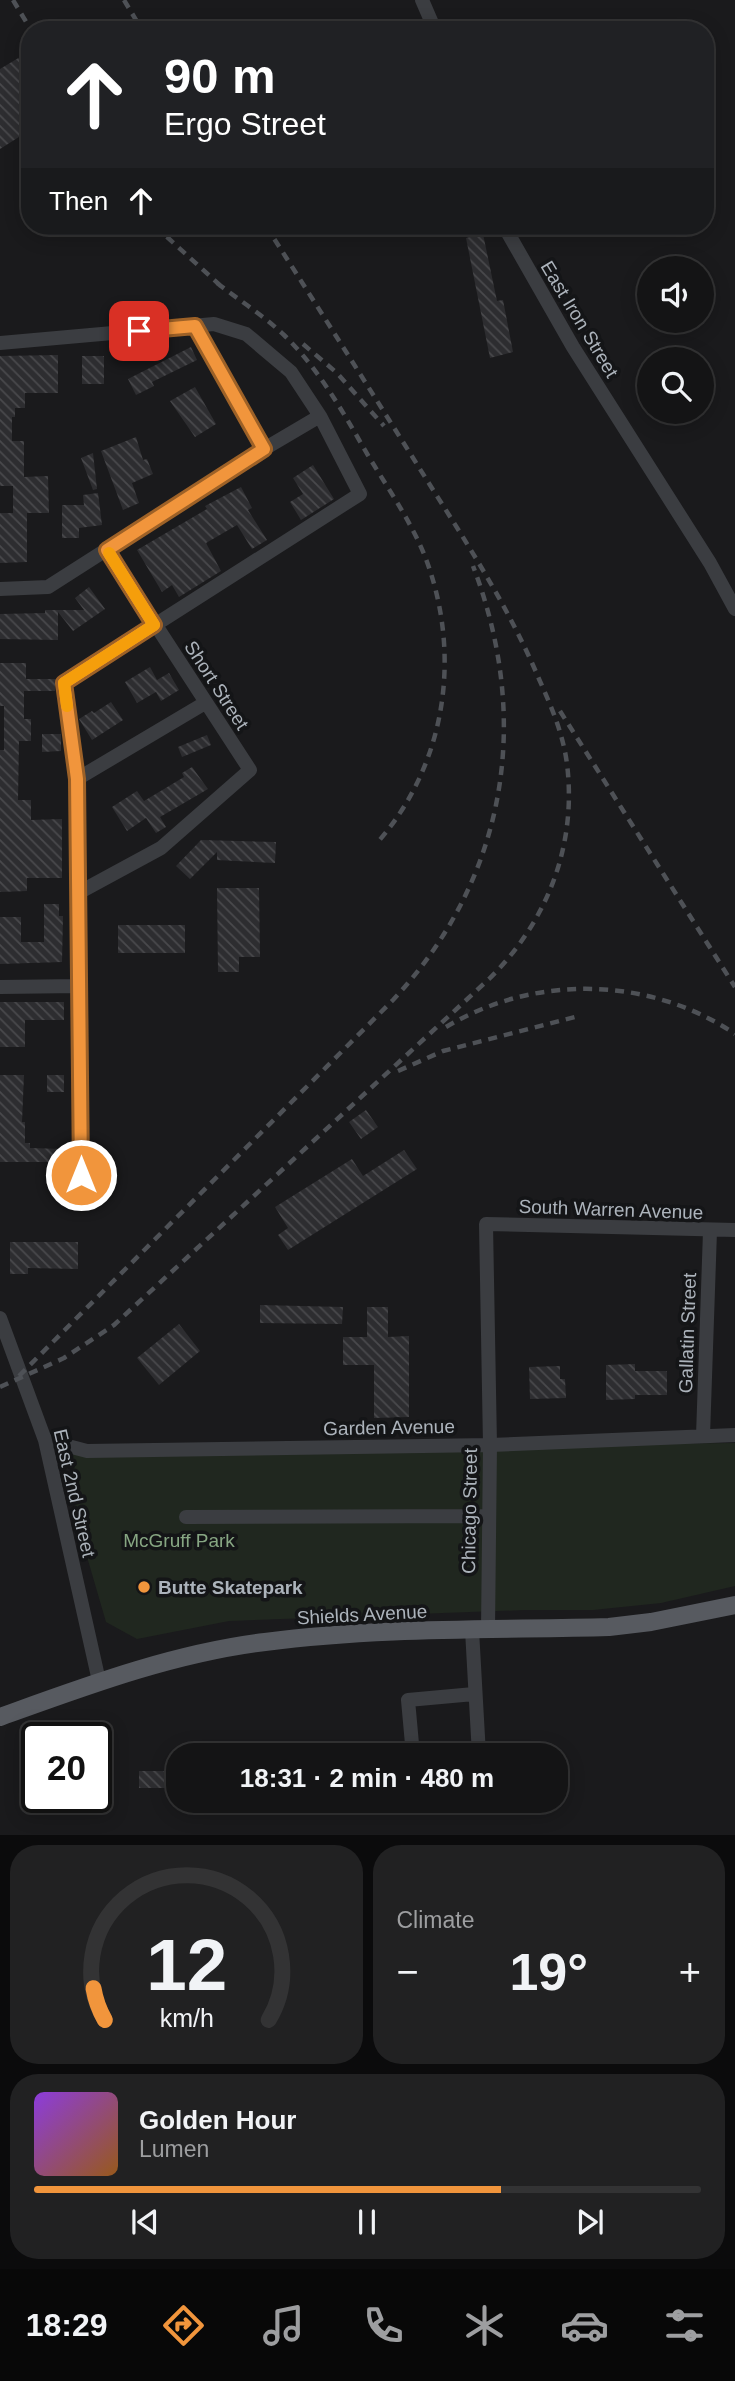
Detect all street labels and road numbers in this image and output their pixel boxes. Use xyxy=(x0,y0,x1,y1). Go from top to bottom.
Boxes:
street label: East Iron Street xyxy=(537,257,623,382)
street label: Short Street xyxy=(180,637,253,734)
street label: South Warren Avenue xyxy=(518,1196,704,1223)
street label: Gallatin Street xyxy=(675,1272,700,1394)
street label: Garden Avenue xyxy=(323,1416,455,1439)
street label: East 2nd Street xyxy=(50,1427,100,1560)
street label: Chicago Street xyxy=(458,1447,481,1574)
street label: Shields Avenue xyxy=(296,1601,428,1628)

